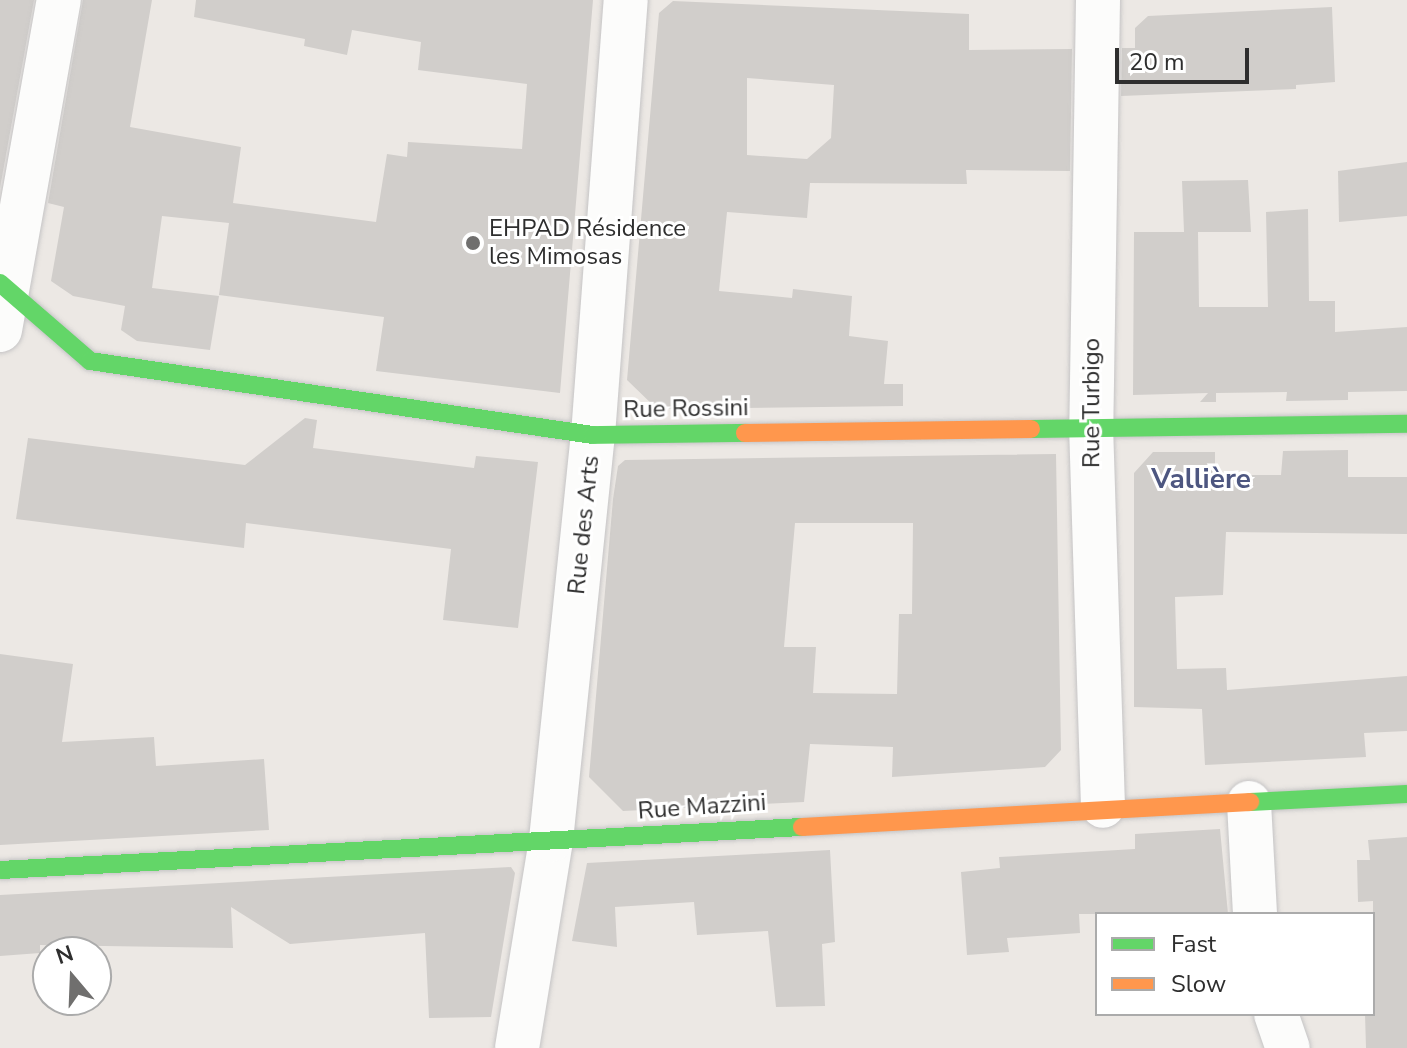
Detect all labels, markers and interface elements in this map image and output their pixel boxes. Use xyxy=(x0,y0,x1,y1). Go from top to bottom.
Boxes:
scale bar xyxy=(1119,32,1253,82)
text: 20 m xyxy=(1129,46,1185,78)
place label: EHPAD Résidence les Mimosas xyxy=(489,215,686,271)
marker: EHPAD Résidence les Mimosas xyxy=(464,234,482,252)
street label: Rue Turbigo xyxy=(1078,338,1106,468)
street label: Rue Rossini xyxy=(623,394,749,424)
street label: Rue des Arts xyxy=(562,454,606,596)
district label: Vallière xyxy=(1151,462,1251,496)
street label: Rue Mazzini xyxy=(637,788,767,826)
legend xyxy=(1095,912,1375,1016)
text: Fast xyxy=(1171,928,1216,960)
north arrow xyxy=(32,936,112,1016)
text: N xyxy=(52,938,78,972)
text: Slow xyxy=(1171,968,1226,1000)

